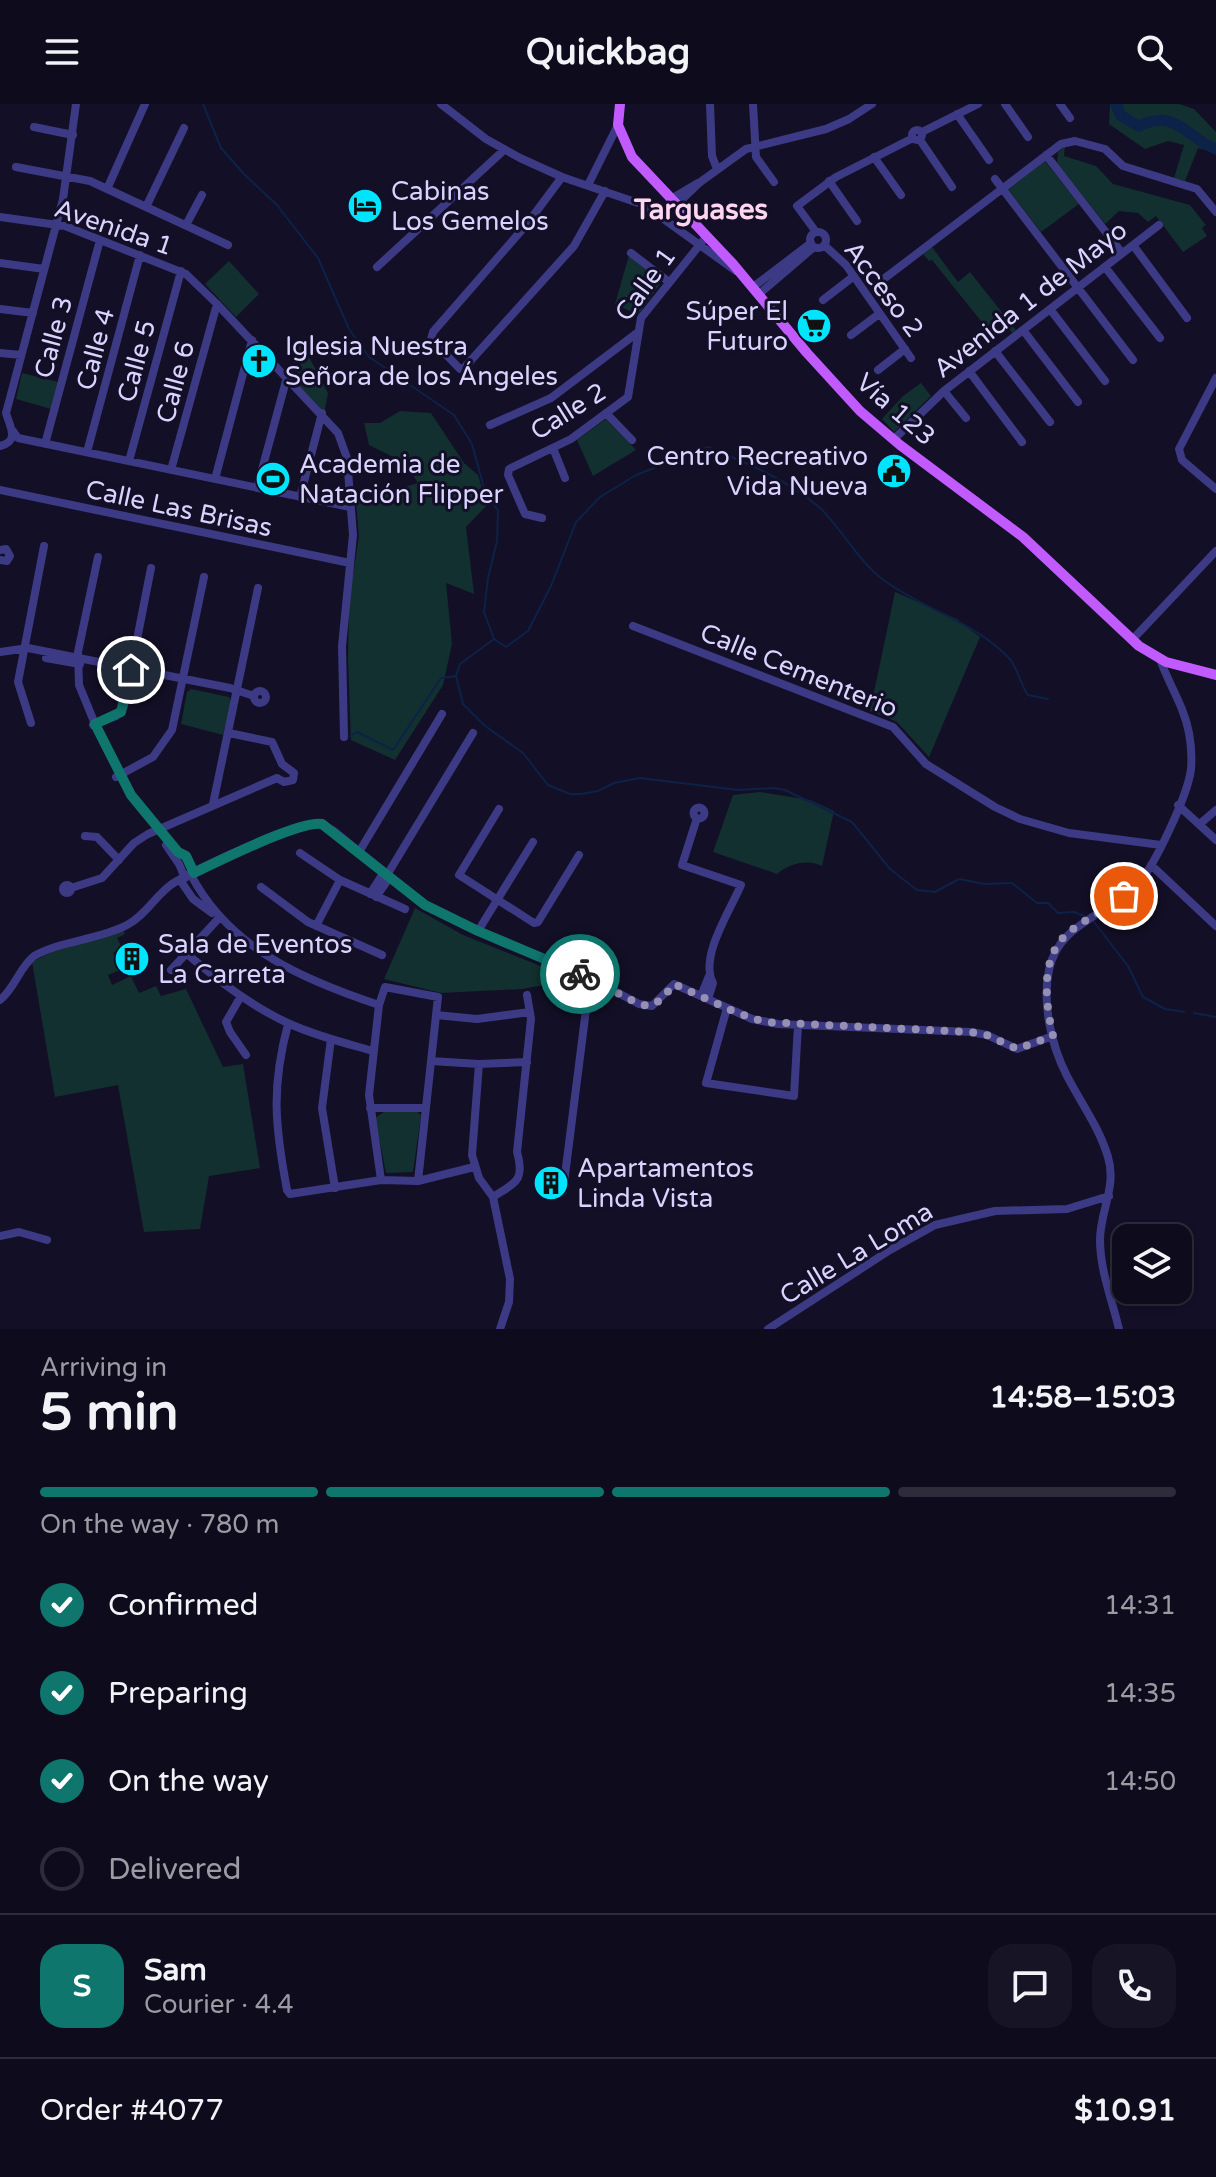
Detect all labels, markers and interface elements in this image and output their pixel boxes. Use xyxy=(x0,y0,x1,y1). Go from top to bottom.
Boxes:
icon: menu xyxy=(40,30,84,74)
icon: search xyxy=(1132,30,1176,74)
text: Quickbag xyxy=(526,31,690,74)
place label: Cabinas Los Gemelos xyxy=(391,176,549,237)
hotel icon: Cabinas Los Gemelos xyxy=(346,187,384,225)
street label: Avenida 1 xyxy=(51,193,177,262)
district label: Targuases xyxy=(633,193,768,227)
street label: Avenida 1 de Mayo xyxy=(927,214,1133,385)
street label: Acceso 2 xyxy=(837,235,930,344)
street label: Calle 1 xyxy=(608,241,682,327)
street label: Calle 3 xyxy=(28,293,79,381)
place label: Súper El Futuro xyxy=(685,296,788,357)
street label: Calle 4 xyxy=(70,305,121,393)
supermarket icon: Súper El Futuro xyxy=(795,307,833,345)
street label: Calle 5 xyxy=(111,317,162,405)
place label: Iglesia Nuestra Señora de los Ángeles xyxy=(285,331,558,392)
street label: Calle 6 xyxy=(150,338,201,426)
church icon: Iglesia Nuestra Señora de los Ángeles xyxy=(240,342,278,380)
street label: Vía 123 xyxy=(850,367,942,452)
street label: Calle 2 xyxy=(525,376,612,447)
place label: Centro Recreativo Vida Nueva xyxy=(647,441,868,502)
place label: Academia de Natación Flipper xyxy=(299,449,504,510)
public building icon: Centro Recreativo Vida Nueva xyxy=(875,452,913,490)
sports icon: Academia de Natación Flipper xyxy=(254,460,292,498)
street label: Calle Las Brisas xyxy=(83,474,275,543)
street label: Calle Cementerio xyxy=(696,617,902,724)
pin xyxy=(97,636,165,704)
icon: home xyxy=(109,648,153,692)
pin xyxy=(1090,862,1158,930)
icon: bag xyxy=(1102,874,1146,918)
place label: Sala de Eventos La Carreta xyxy=(158,929,352,990)
courier xyxy=(540,934,620,1014)
building icon: Sala de Eventos La Carreta xyxy=(113,940,151,978)
icon: bike xyxy=(558,952,602,996)
place label: Apartamentos Linda Vista xyxy=(577,1153,754,1214)
building icon: Apartamentos Linda Vista xyxy=(532,1164,570,1202)
street label: Calle La Loma xyxy=(774,1196,938,1311)
map controls xyxy=(1112,1224,1192,1304)
button: layers xyxy=(1112,1224,1192,1304)
text: Arriving in xyxy=(40,1352,167,1383)
text: 14:58–15:03 xyxy=(989,1379,1176,1416)
text: 5 min xyxy=(40,1381,179,1444)
text: On the way · 780 m xyxy=(40,1509,279,1540)
icon: check xyxy=(40,1583,84,1627)
text: Confirmed xyxy=(108,1587,259,1624)
text: 14:31 xyxy=(1104,1590,1176,1621)
icon: check xyxy=(40,1671,84,1715)
text: Preparing xyxy=(108,1675,248,1712)
text: 14:35 xyxy=(1104,1678,1176,1709)
icon: check xyxy=(40,1759,84,1803)
text: On the way xyxy=(108,1763,269,1800)
text: 14:50 xyxy=(1104,1766,1176,1797)
text: Delivered xyxy=(108,1851,242,1888)
button: chat xyxy=(988,1944,1072,2028)
button: phone xyxy=(1092,1944,1176,2028)
text: Sam xyxy=(144,1952,207,1989)
text: S xyxy=(73,1968,91,2005)
text: Courier · 4.4 xyxy=(144,1989,294,2020)
text: Order #4077 xyxy=(40,2092,224,2129)
text: $10.91 xyxy=(1074,2092,1176,2129)

